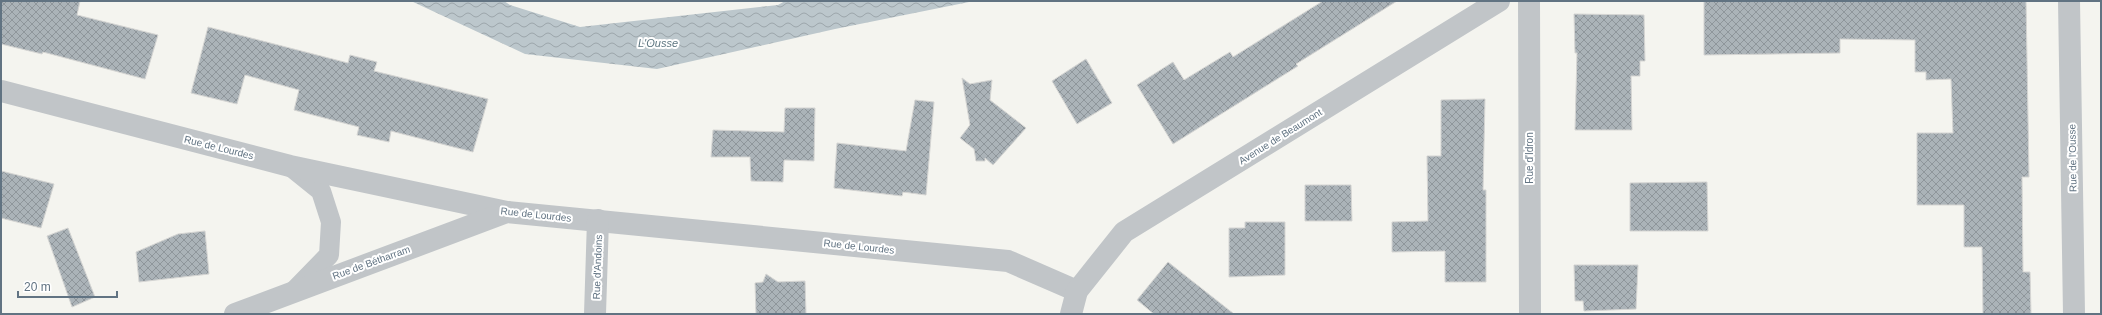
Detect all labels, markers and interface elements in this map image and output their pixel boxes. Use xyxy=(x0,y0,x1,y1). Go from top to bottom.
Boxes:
water label: L'Ousse xyxy=(638,37,678,49)
street label: Avenue de Beaumont xyxy=(1237,106,1324,167)
street label: Rue de l'Ousse xyxy=(2066,123,2079,192)
street label: Rue d'Idron xyxy=(1524,132,1535,184)
street label: Rue de Lourdes xyxy=(183,134,255,161)
street label: Rue de Lourdes xyxy=(500,205,572,224)
street label: Rue d'Andoins xyxy=(591,234,604,300)
street label: Rue de Lourdes xyxy=(823,237,895,256)
street label: Rue de Bétharram xyxy=(331,243,411,282)
scale bar xyxy=(18,273,117,299)
text: 20 m xyxy=(24,280,51,294)

